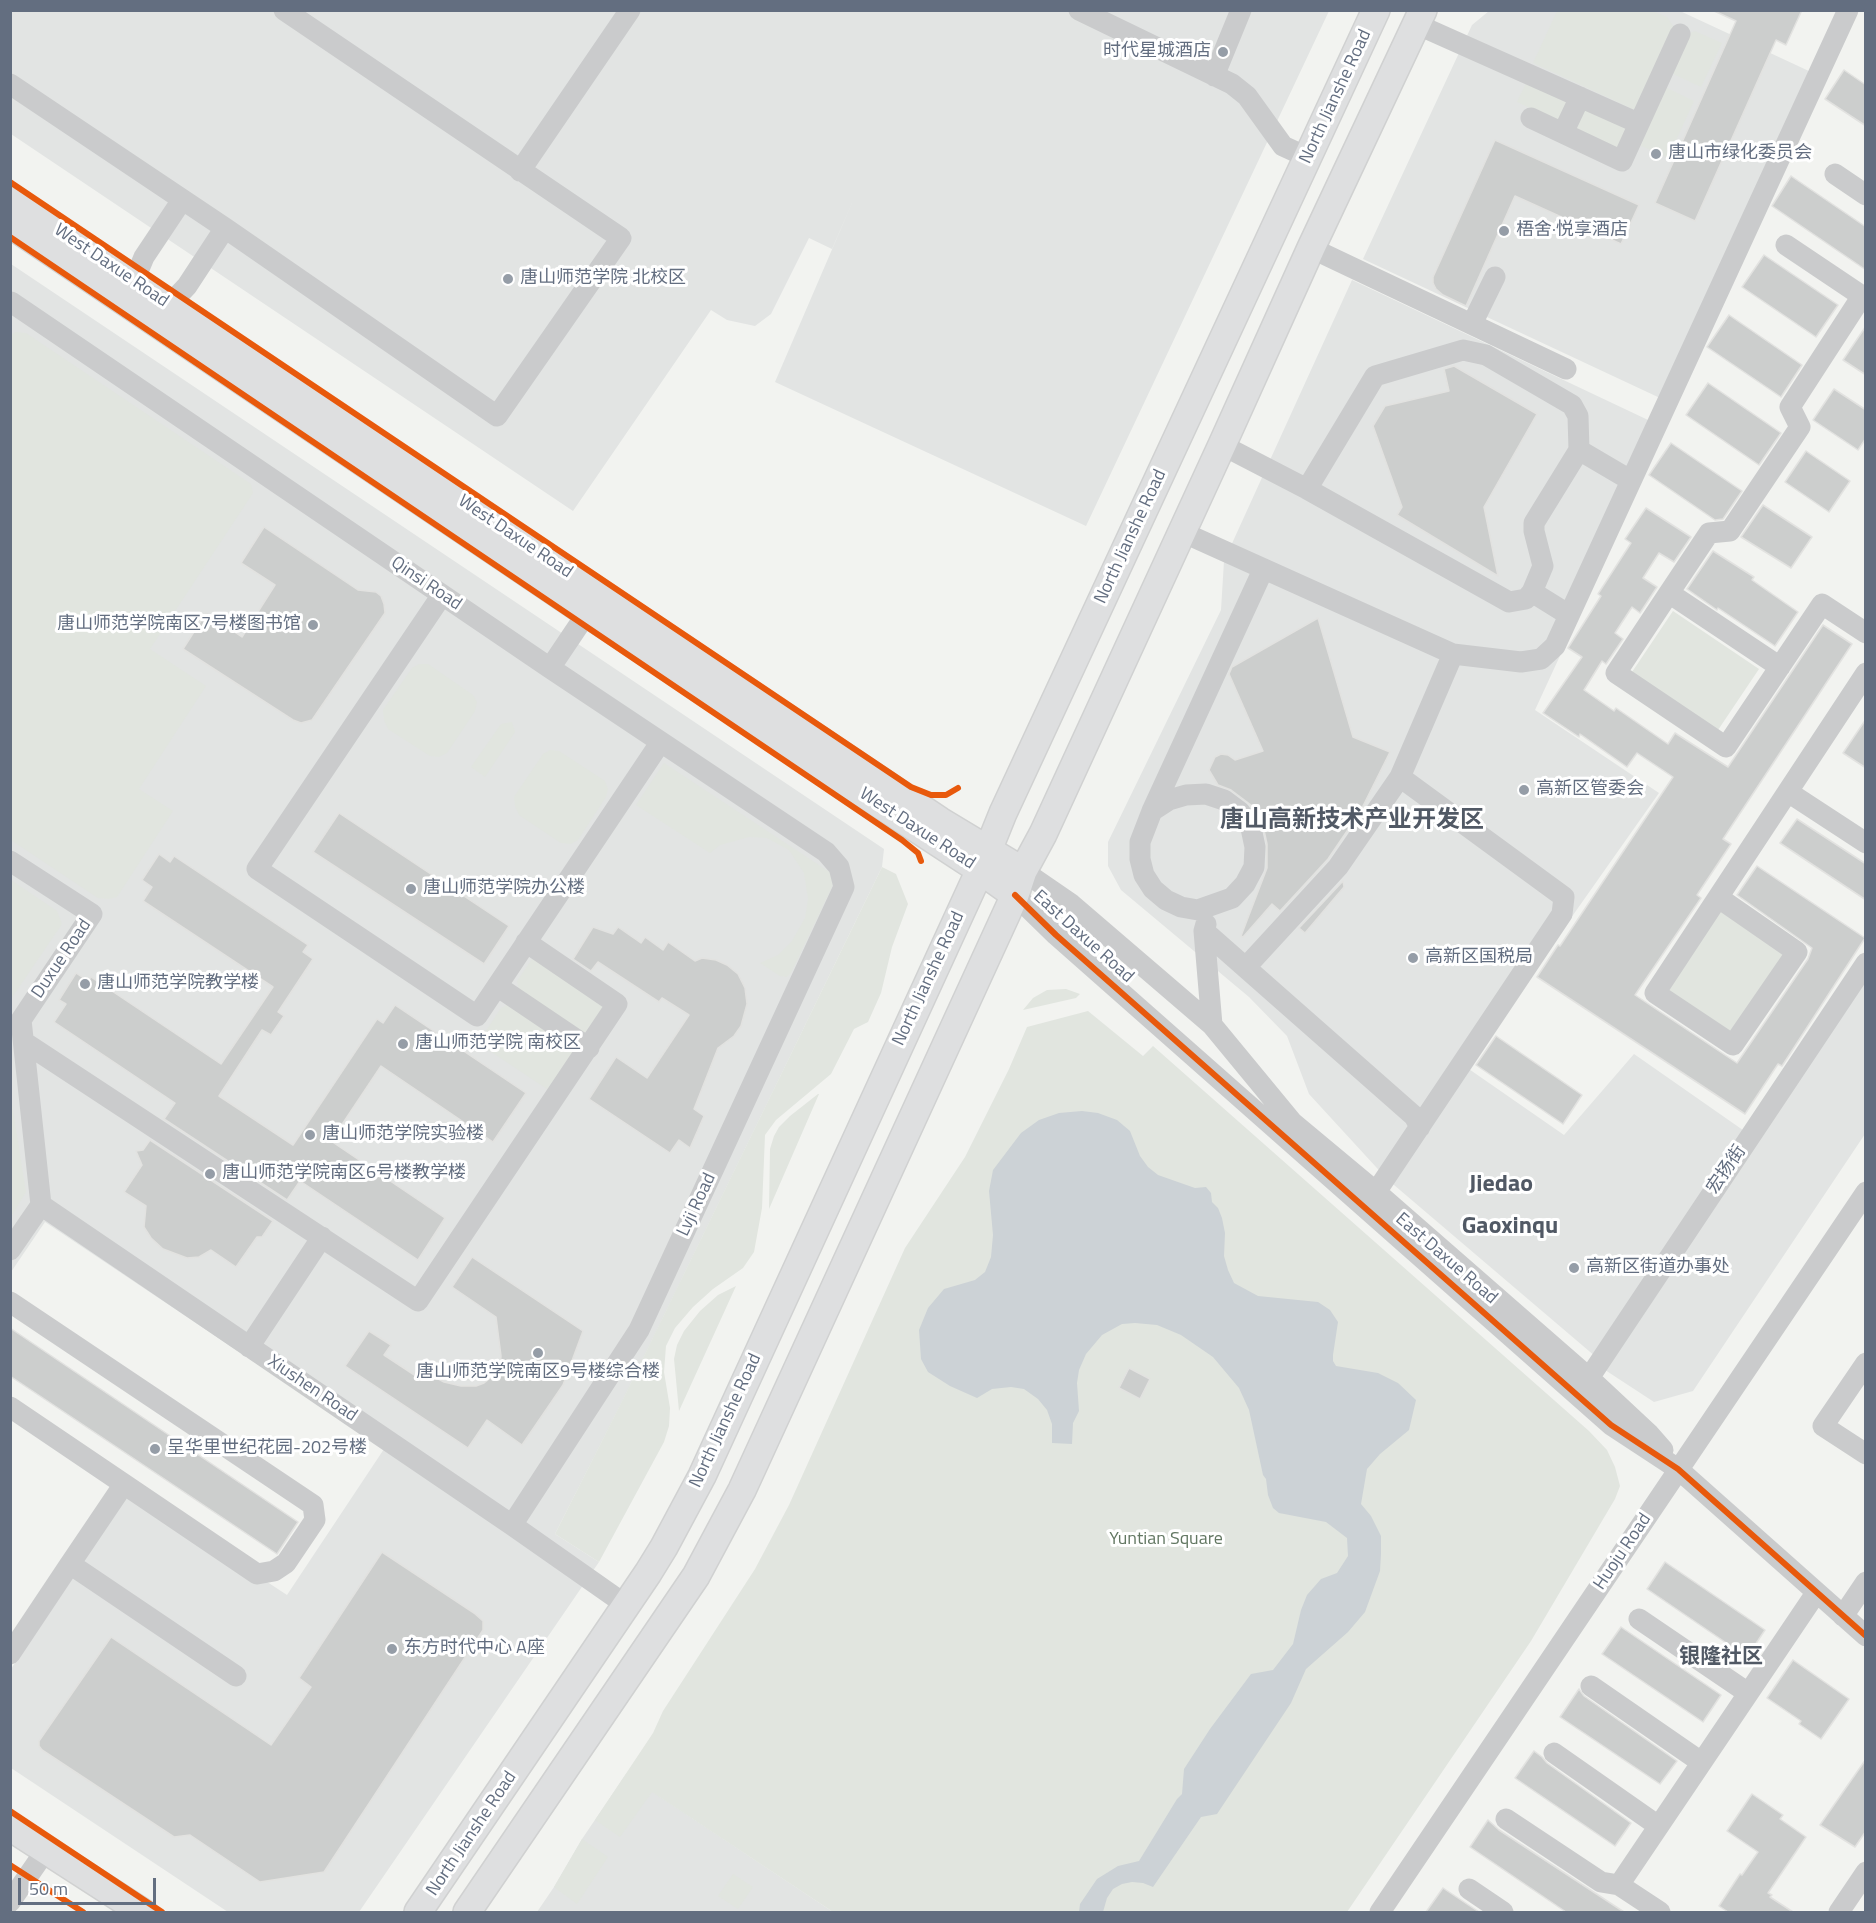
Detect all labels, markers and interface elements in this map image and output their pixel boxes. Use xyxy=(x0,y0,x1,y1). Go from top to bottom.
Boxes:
street label: North Jianshe Road xyxy=(1295,26,1377,168)
place label: 时代星城酒店 xyxy=(1103,41,1211,63)
marker: 时代星城酒店 xyxy=(1216,45,1230,59)
place label: 唐山市绿化委员会 xyxy=(1668,143,1812,165)
marker: 唐山市绿化委员会 xyxy=(1649,147,1663,161)
street label: West Daxue Road xyxy=(50,220,172,312)
place label: 梧舍·悦享酒店 xyxy=(1516,220,1628,242)
marker: 梧舍·悦享酒店 xyxy=(1497,224,1511,238)
place label: 唐山师范学院 北校区 xyxy=(520,268,686,290)
marker: 唐山师范学院 北校区 xyxy=(501,272,515,286)
street label: North Jianshe Road xyxy=(1090,466,1172,608)
street label: West Daxue Road xyxy=(454,491,576,583)
street label: Qinsi Road xyxy=(386,552,466,616)
place label: 唐山师范学院南区7号楼图书馆 xyxy=(57,614,301,636)
marker: 唐山师范学院南区7号楼图书馆 xyxy=(306,618,320,632)
place label: 高新区管委会 xyxy=(1536,779,1644,801)
marker: 高新区管委会 xyxy=(1517,783,1531,797)
street label: West Daxue Road xyxy=(855,784,979,874)
district label: 唐山高新技术产业开发区 xyxy=(1220,807,1484,835)
place label: 唐山师范学院办公楼 xyxy=(423,878,585,900)
marker: 唐山师范学院办公楼 xyxy=(404,882,418,896)
street label: East Daxue Road xyxy=(1028,886,1138,988)
street label: North Jianshe Road xyxy=(888,908,970,1050)
street label: Duxue Road xyxy=(28,915,96,1003)
place label: 高新区国税局 xyxy=(1425,947,1533,969)
marker: 高新区国税局 xyxy=(1406,951,1420,965)
place label: 唐山师范学院教学楼 xyxy=(97,973,259,995)
marker: 唐山师范学院教学楼 xyxy=(78,977,92,991)
place label: 唐山师范学院 南校区 xyxy=(415,1033,581,1055)
marker: 唐山师范学院 南校区 xyxy=(396,1037,410,1051)
place label: 唐山师范学院实验楼 xyxy=(322,1124,484,1146)
marker: 唐山师范学院实验楼 xyxy=(303,1128,317,1142)
street label: 宏扬街 xyxy=(1703,1142,1751,1198)
place label: 唐山师范学院南区6号楼教学楼 xyxy=(222,1163,466,1185)
marker: 唐山师范学院南区6号楼教学楼 xyxy=(203,1167,217,1181)
street label: Lvji Road xyxy=(673,1170,721,1240)
district label: Jiedao xyxy=(1469,1171,1533,1199)
street label: East Daxue Road xyxy=(1391,1209,1501,1309)
district label: Gaoxinqu xyxy=(1462,1213,1558,1241)
place label: 高新区街道办事处 xyxy=(1586,1257,1730,1279)
marker: 高新区街道办事处 xyxy=(1567,1261,1581,1275)
marker: 唐山师范学院南区9号楼综合楼 xyxy=(531,1346,545,1360)
street label: North Jianshe Road xyxy=(685,1350,767,1492)
street label: Xiushen Road xyxy=(263,1351,361,1427)
place label: 唐山师范学院南区9号楼综合楼 xyxy=(416,1362,660,1384)
place label: 呈华里世纪花园-202号楼 xyxy=(167,1438,367,1460)
marker: 呈华里世纪花园-202号楼 xyxy=(148,1442,162,1456)
street label: Huoju Road xyxy=(1590,1510,1656,1594)
park label: Yuntian Square xyxy=(1109,1529,1223,1551)
place label: 东方时代中心 A座 xyxy=(404,1638,545,1660)
marker: 东方时代中心 A座 xyxy=(385,1642,399,1656)
district label: 银隆社区 xyxy=(1679,1645,1763,1671)
street label: North Jianshe Road xyxy=(422,1768,522,1900)
scale bar xyxy=(21,1866,159,1904)
text: 50 m xyxy=(29,1875,68,1902)

